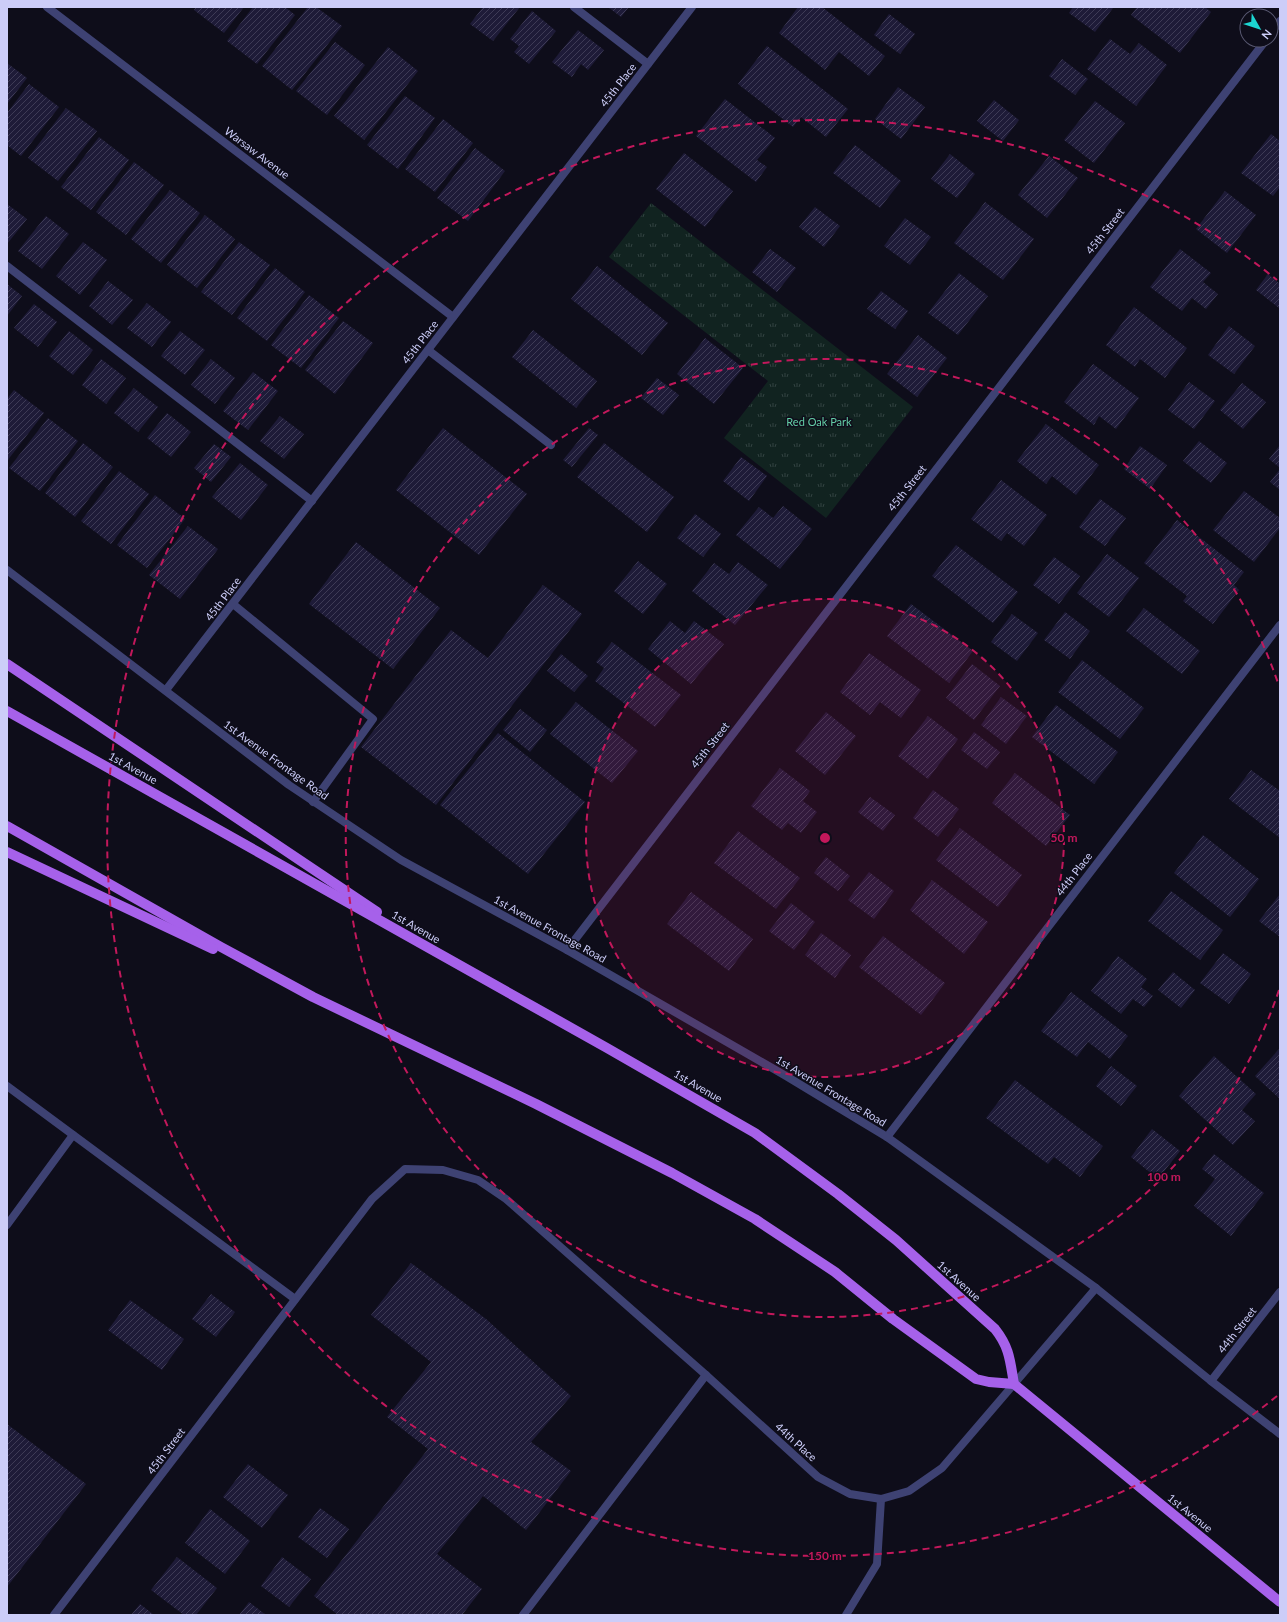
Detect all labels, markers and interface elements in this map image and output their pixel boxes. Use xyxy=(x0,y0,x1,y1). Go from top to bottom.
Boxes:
north arrow xyxy=(1239,8,1279,48)
text: N xyxy=(1259,27,1275,42)
street label: 45th Place xyxy=(597,60,639,109)
street label: Warsaw Avenue xyxy=(222,124,292,181)
street label: 45th Street xyxy=(1083,205,1127,256)
street label: 45th Place xyxy=(399,317,441,366)
park label: Red Oak Park xyxy=(786,415,852,428)
street label: 45th Street xyxy=(885,462,929,513)
street label: 45th Place xyxy=(202,574,243,623)
street label: 1st Avenue Frontage Road xyxy=(221,717,331,802)
street label: 45th Street xyxy=(688,719,732,770)
street label: 1st Avenue xyxy=(106,749,160,786)
text: 50 m xyxy=(1051,830,1077,845)
centre of rings xyxy=(818,831,832,845)
street label: 44th Place xyxy=(1053,849,1095,898)
street label: 1st Avenue Frontage Road xyxy=(492,892,609,965)
street label: 1st Avenue xyxy=(390,907,443,946)
street label: 1st Avenue Frontage Road xyxy=(774,1052,889,1129)
street label: 1st Avenue xyxy=(672,1066,725,1105)
text: 100 m xyxy=(1147,1169,1181,1184)
street label: 1st Avenue xyxy=(935,1258,984,1304)
street label: 44th Street xyxy=(1215,1304,1259,1355)
street label: 44th Place xyxy=(773,1420,820,1464)
street label: 45th Street xyxy=(144,1425,187,1476)
street label: 1st Avenue xyxy=(1165,1491,1216,1535)
text: 150 m xyxy=(808,1548,842,1563)

